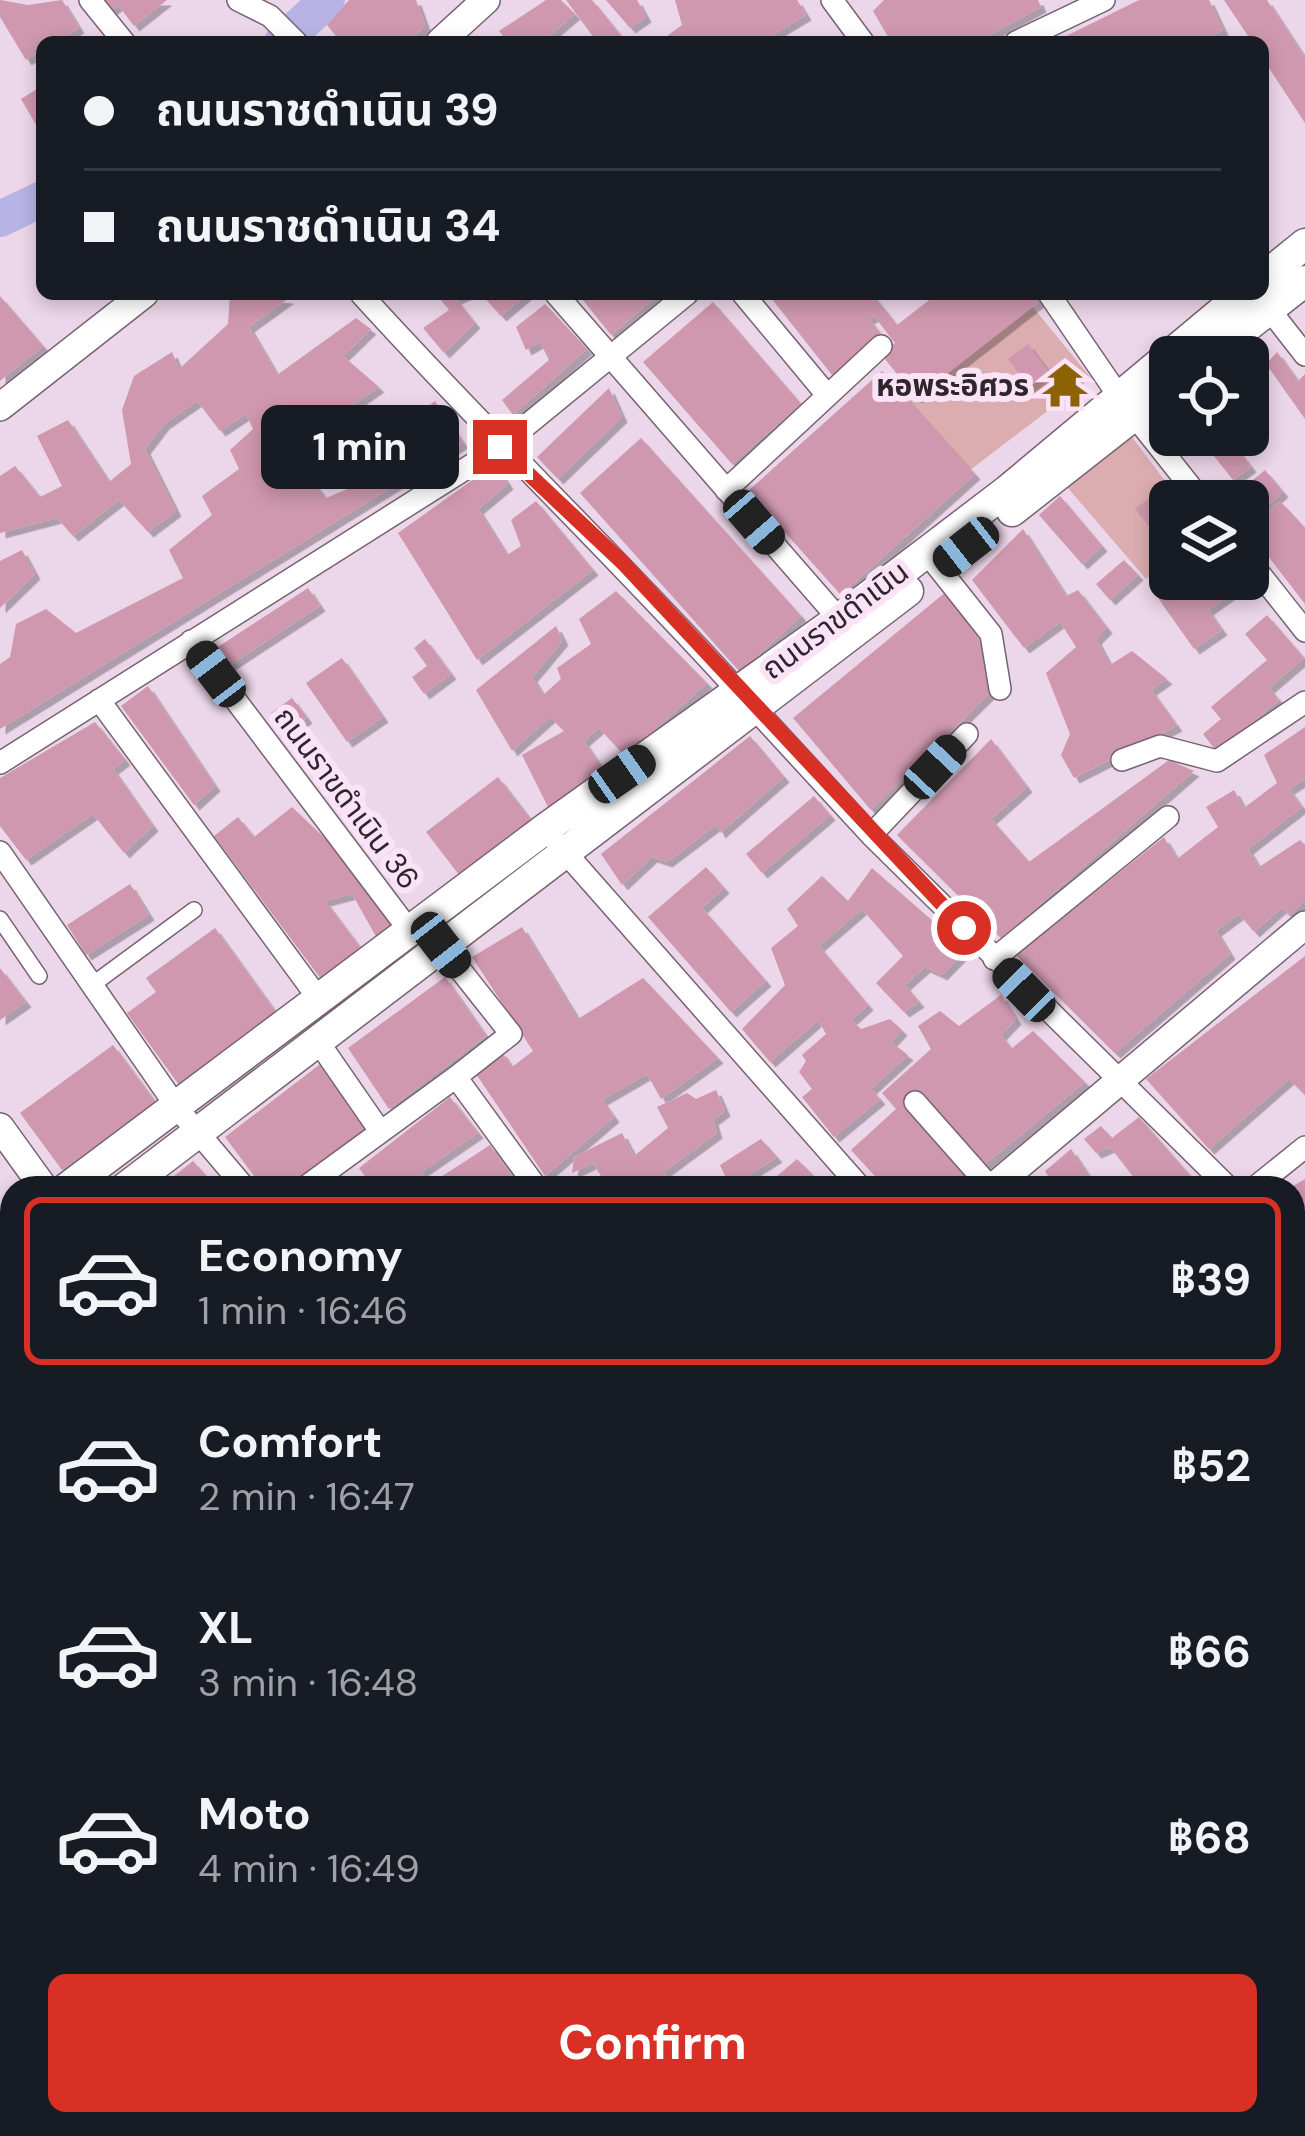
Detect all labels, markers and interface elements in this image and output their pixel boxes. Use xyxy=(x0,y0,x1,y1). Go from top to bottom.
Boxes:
text: ถนนราชดำเนิน 39 xyxy=(156,80,499,139)
text: ถนนราชดำเนิน 34 xyxy=(156,196,500,255)
map controls xyxy=(1149,336,1269,600)
button: locate xyxy=(1149,336,1269,456)
temple icon: หอพระอิศวร xyxy=(1040,360,1090,410)
place label: หอพระอิศวร xyxy=(876,366,1029,405)
callout: 1 min xyxy=(260,405,458,489)
route end xyxy=(473,420,527,474)
text: 1 min xyxy=(313,421,407,472)
button: layers xyxy=(1149,480,1269,600)
car xyxy=(717,483,791,561)
car xyxy=(927,511,1005,583)
street label: ถนนราขดำเนิน xyxy=(754,552,916,688)
car xyxy=(180,634,252,714)
street label: ถนนราขดำเนิน 36 xyxy=(266,699,428,897)
car xyxy=(897,728,973,806)
car xyxy=(582,739,662,809)
route start xyxy=(937,901,991,955)
car xyxy=(405,906,477,984)
car xyxy=(986,952,1062,1028)
text: Economy xyxy=(198,1226,403,1285)
icon: car xyxy=(54,1227,162,1335)
text: ฿39 xyxy=(1170,1250,1251,1309)
text: 1 min · 16:46 xyxy=(198,1285,408,1336)
text: Comfort xyxy=(198,1412,382,1471)
icon: car xyxy=(54,1413,162,1521)
text: ฿52 xyxy=(1171,1436,1251,1495)
text: 2 min · 16:47 xyxy=(198,1471,415,1522)
text: XL xyxy=(198,1598,253,1657)
icon: car xyxy=(54,1599,162,1707)
text: ฿66 xyxy=(1168,1622,1251,1681)
text: 3 min · 16:48 xyxy=(198,1657,418,1708)
text: Moto xyxy=(198,1784,311,1843)
icon: car xyxy=(54,1785,162,1893)
text: ฿68 xyxy=(1168,1808,1251,1867)
text: 4 min · 16:49 xyxy=(198,1843,420,1894)
button: Confirm xyxy=(48,1974,1257,2112)

